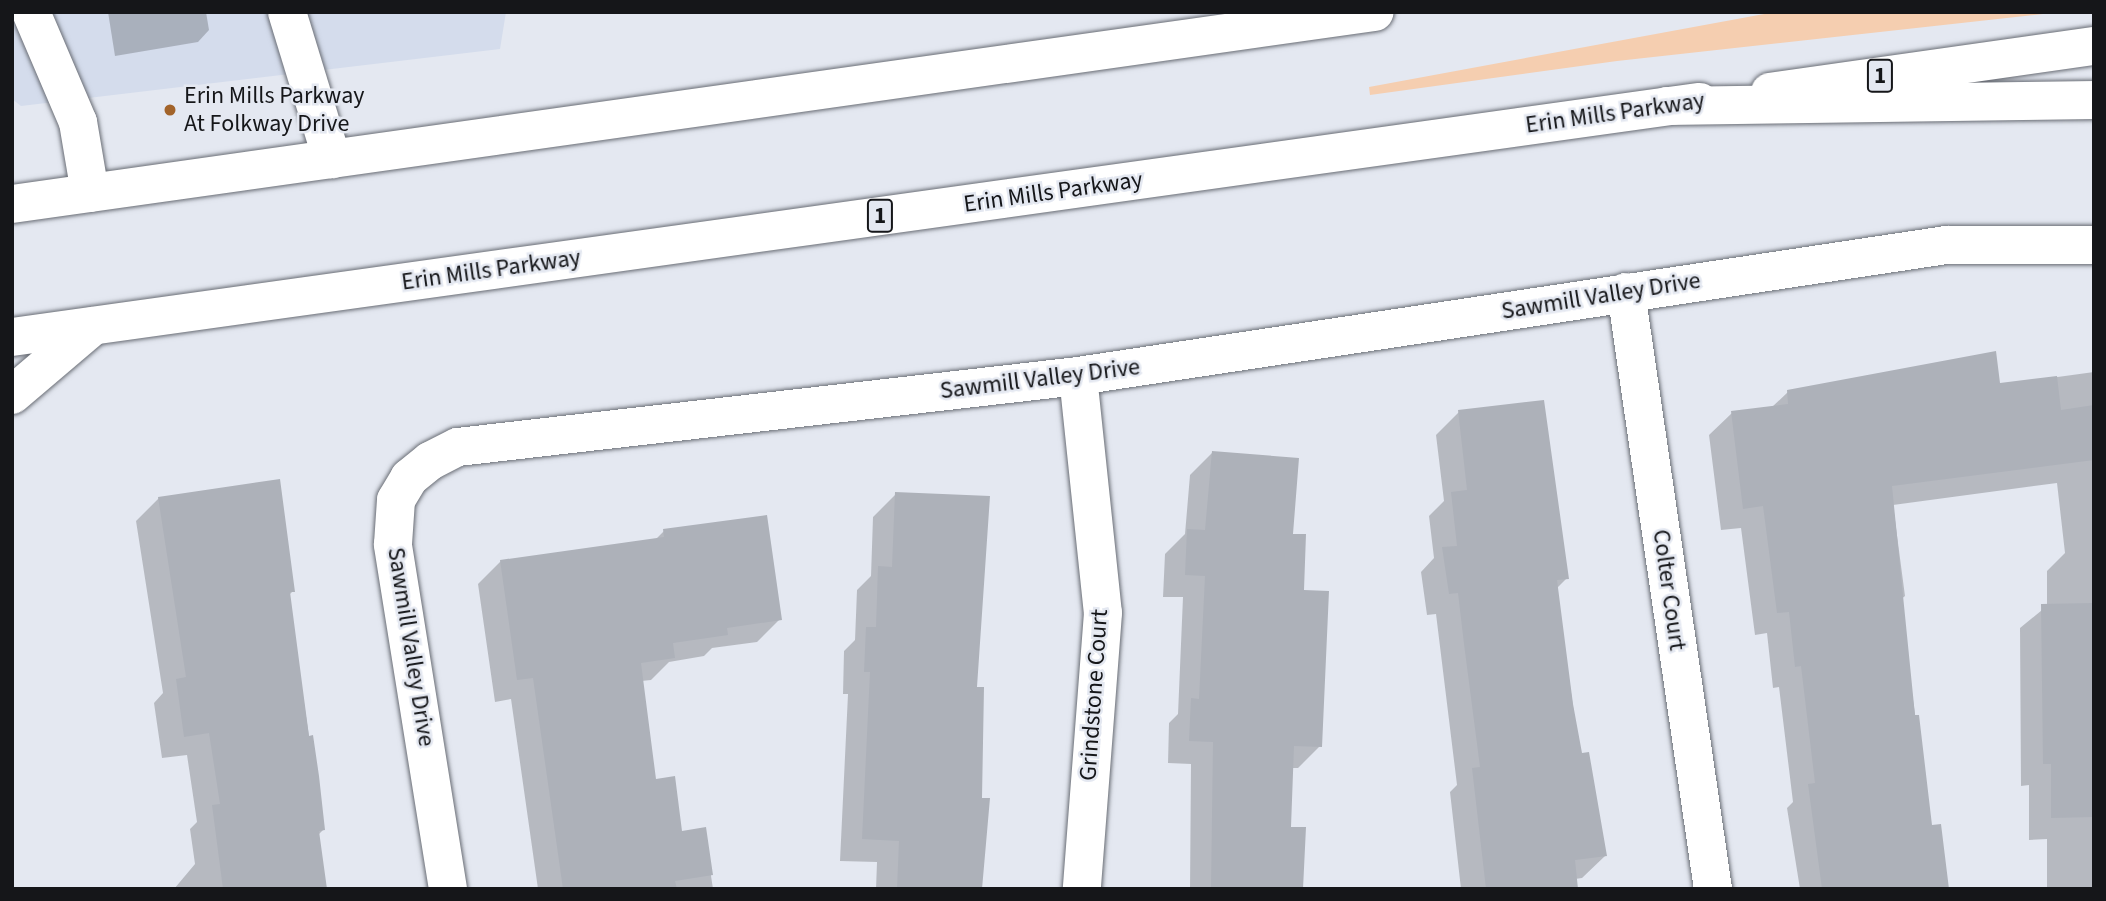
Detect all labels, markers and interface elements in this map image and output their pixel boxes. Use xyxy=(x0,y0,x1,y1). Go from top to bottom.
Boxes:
road number: 1 xyxy=(1866,57,1894,96)
place label: Erin Mills Parkway At Folkway Drive xyxy=(184,82,364,138)
street label: Erin Mills Parkway xyxy=(1524,86,1706,140)
marker: Erin Mills Parkway At Folkway Drive xyxy=(162,102,178,118)
street label: Erin Mills Parkway xyxy=(962,165,1144,219)
road number: 1 xyxy=(866,196,894,236)
street label: Erin Mills Parkway xyxy=(400,243,582,297)
street label: Sawmill Valley Drive xyxy=(1499,266,1703,326)
street label: Sawmill Valley Drive xyxy=(938,352,1142,406)
street label: Colter Court xyxy=(1646,528,1692,652)
street label: Sawmill Valley Drive xyxy=(381,545,441,749)
street label: Grindstone Court xyxy=(1074,608,1114,782)

